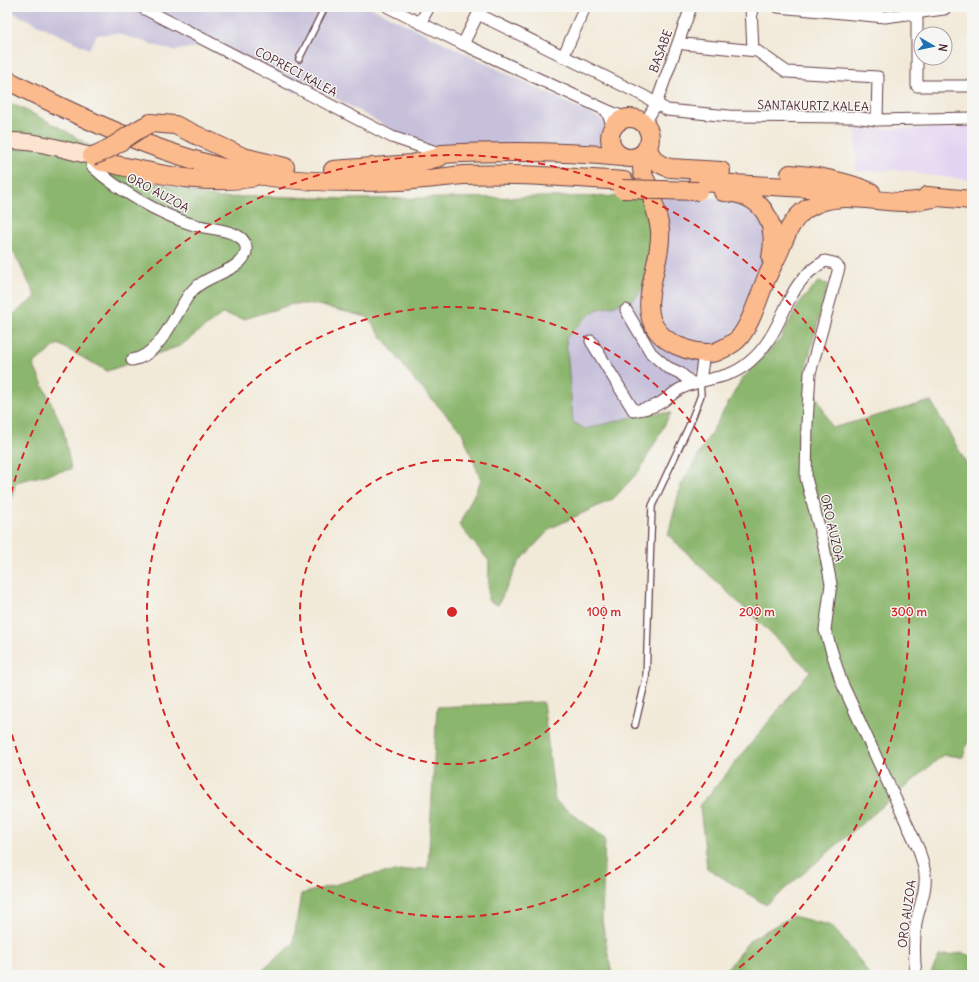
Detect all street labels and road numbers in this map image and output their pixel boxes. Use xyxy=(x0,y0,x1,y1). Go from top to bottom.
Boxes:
street label: BASABE xyxy=(646,27,675,74)
street label: COPRECI KALEA xyxy=(253,44,340,100)
street label: SANTAKURTZ KALEA xyxy=(757,97,869,114)
street label: ORO AUZOA xyxy=(124,170,192,215)
street label: ORO AUZOA xyxy=(817,493,848,563)
street label: ORO AUZOA xyxy=(894,879,919,949)

